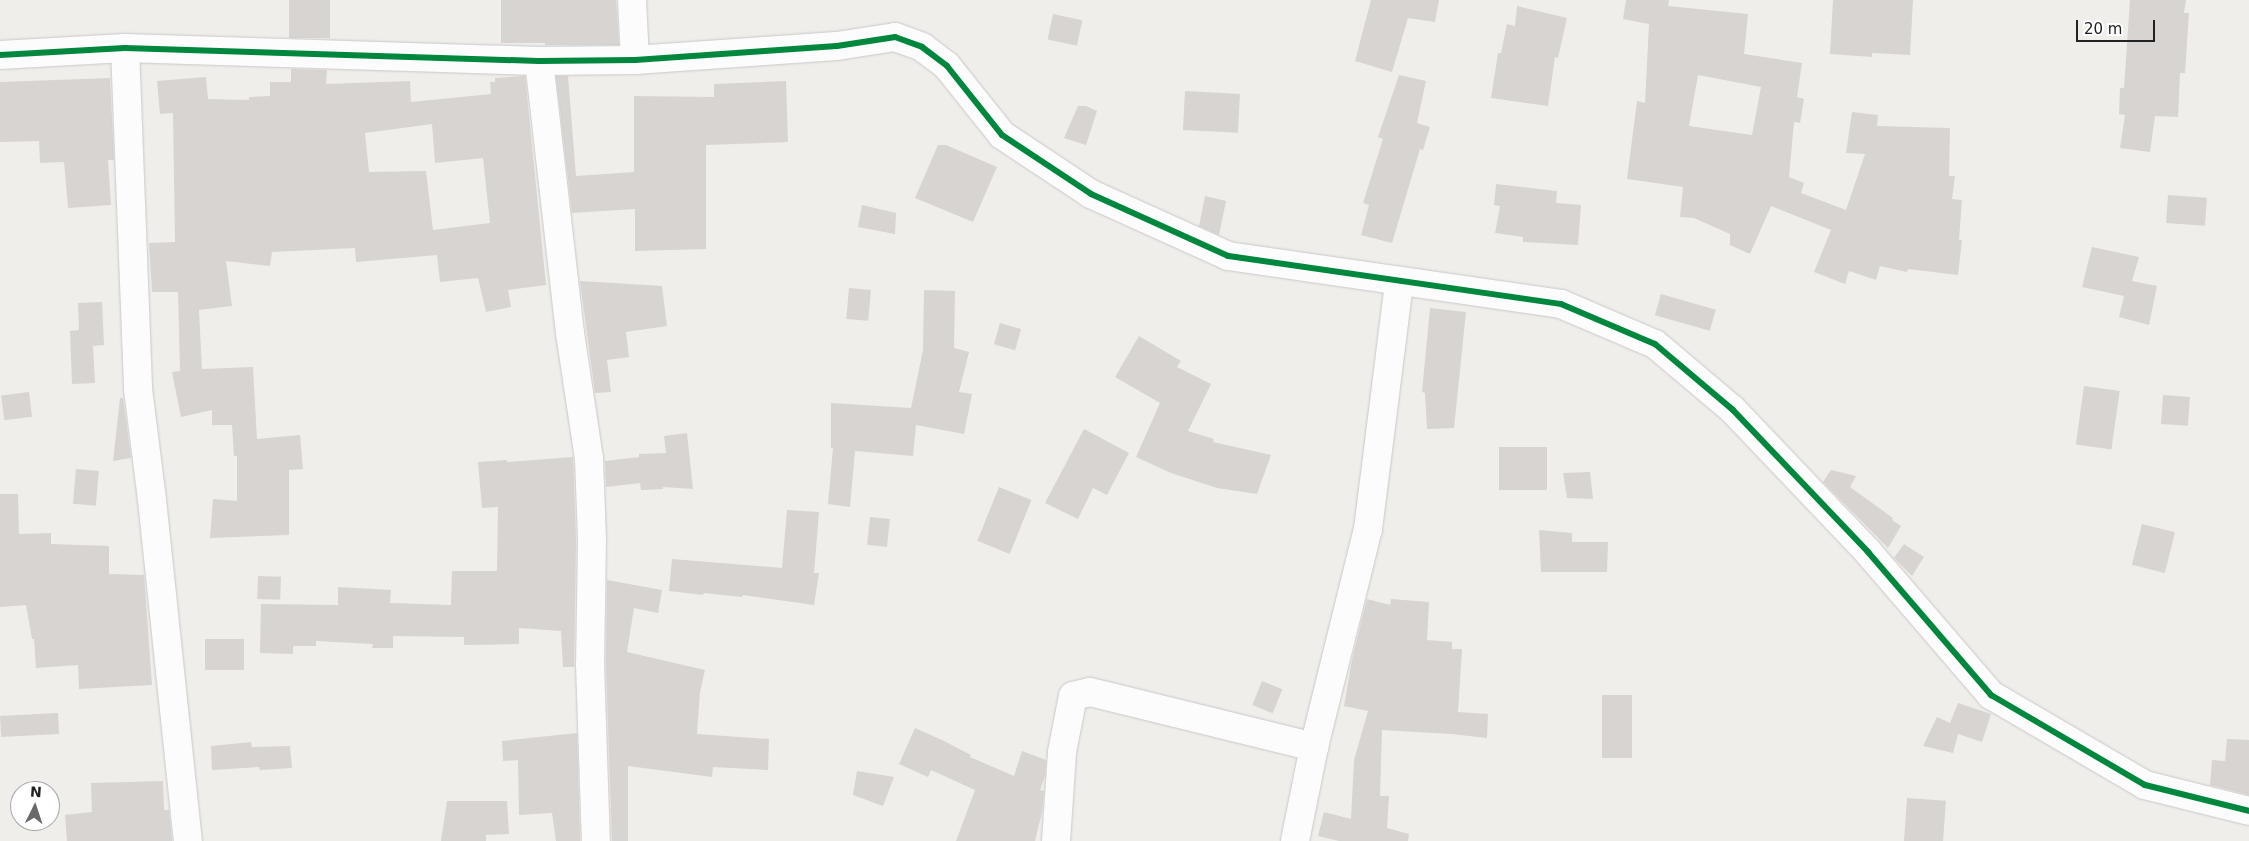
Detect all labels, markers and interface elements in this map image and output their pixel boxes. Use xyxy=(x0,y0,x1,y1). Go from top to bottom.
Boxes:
scale bar xyxy=(2079,10,2158,42)
text: 20 m xyxy=(2084,20,2122,38)
north arrow xyxy=(10,781,60,831)
text: N xyxy=(30,784,42,800)

